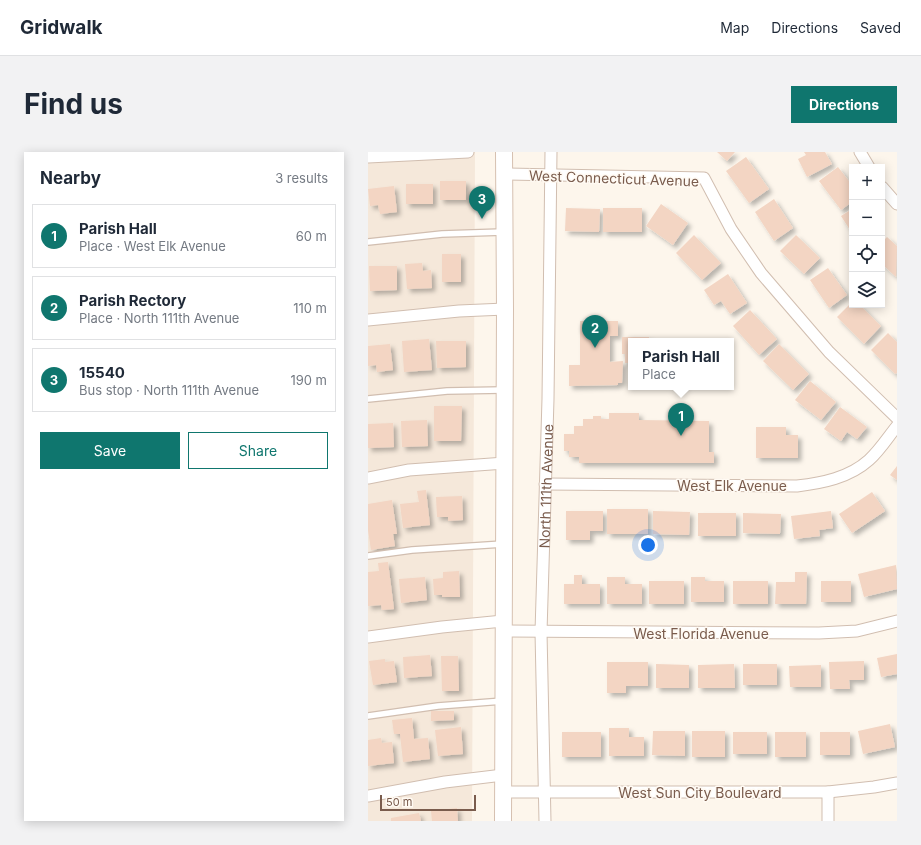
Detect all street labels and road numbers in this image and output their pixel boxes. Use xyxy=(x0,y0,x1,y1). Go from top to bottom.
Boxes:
street label: West Connecticut Avenue xyxy=(529,167,699,189)
street label: North 111th Avenue xyxy=(535,424,556,549)
street label: West Elk Avenue xyxy=(677,477,787,494)
street label: West Florida Avenue xyxy=(633,625,769,642)
street label: West Sun City Boulevard xyxy=(618,784,782,801)

